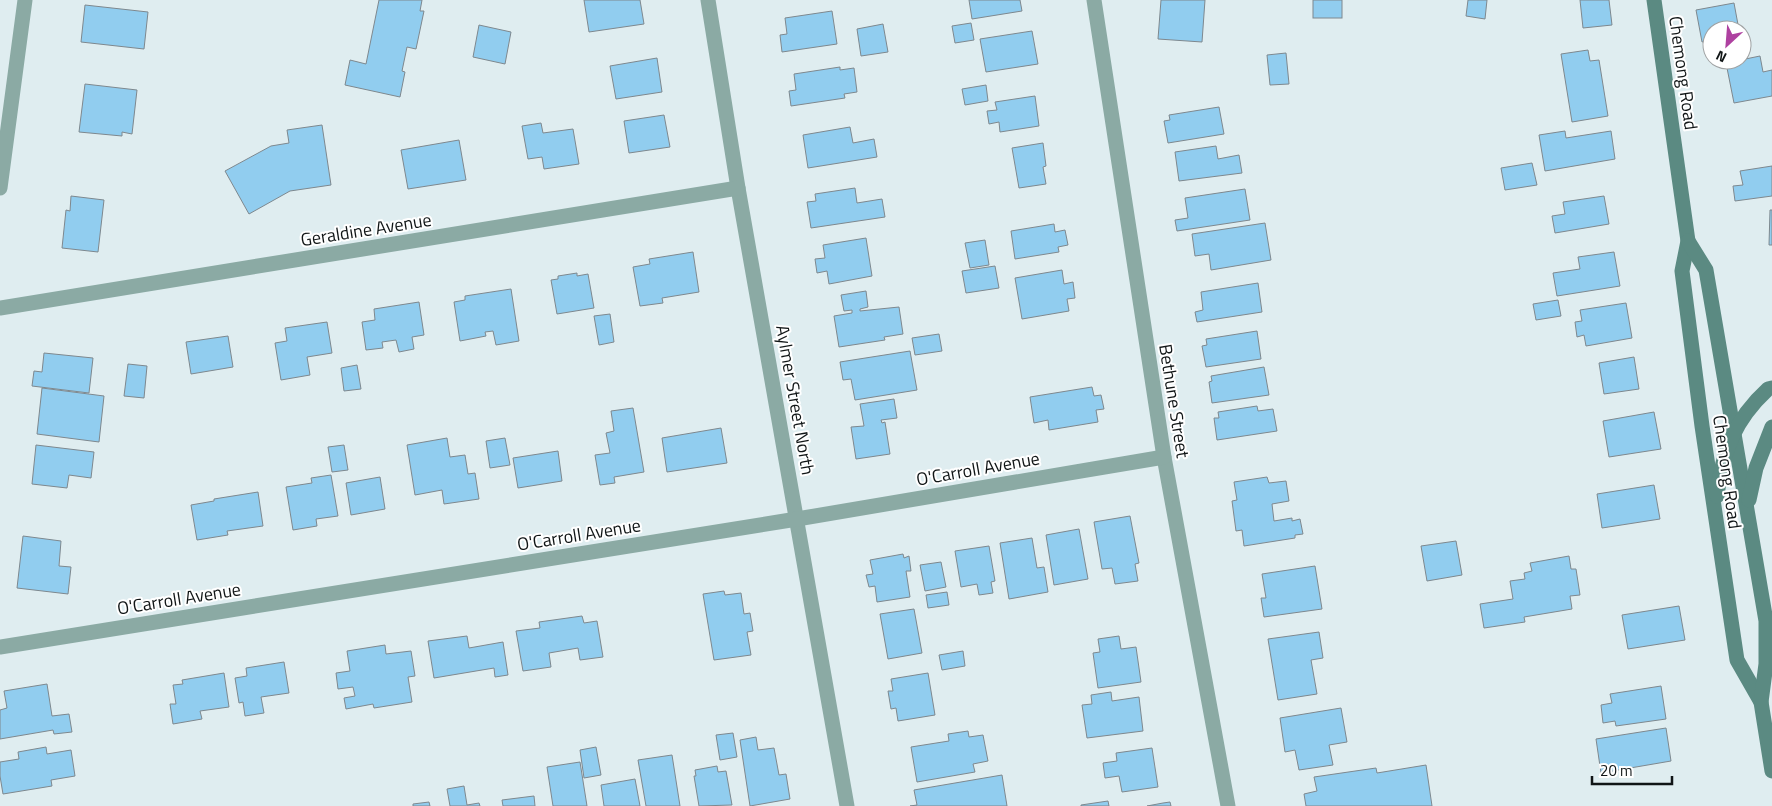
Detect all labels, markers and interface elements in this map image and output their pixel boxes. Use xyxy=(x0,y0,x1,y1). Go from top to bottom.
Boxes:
street label: Chemong Road xyxy=(1662,14,1705,132)
north arrow xyxy=(1702,20,1752,70)
text: N xyxy=(1712,46,1730,69)
street label: Geraldine Avenue xyxy=(299,206,433,253)
street label: Aylmer Street North xyxy=(769,323,822,477)
street label: Bethune Street xyxy=(1152,342,1197,460)
street label: Chemong Road xyxy=(1706,413,1749,531)
street label: O'Carroll Avenue xyxy=(914,444,1042,493)
street label: O'Carroll Avenue xyxy=(515,511,643,558)
street label: O'Carroll Avenue xyxy=(115,575,243,622)
scale bar xyxy=(1592,754,1672,786)
text: 20 m xyxy=(1600,759,1633,782)

